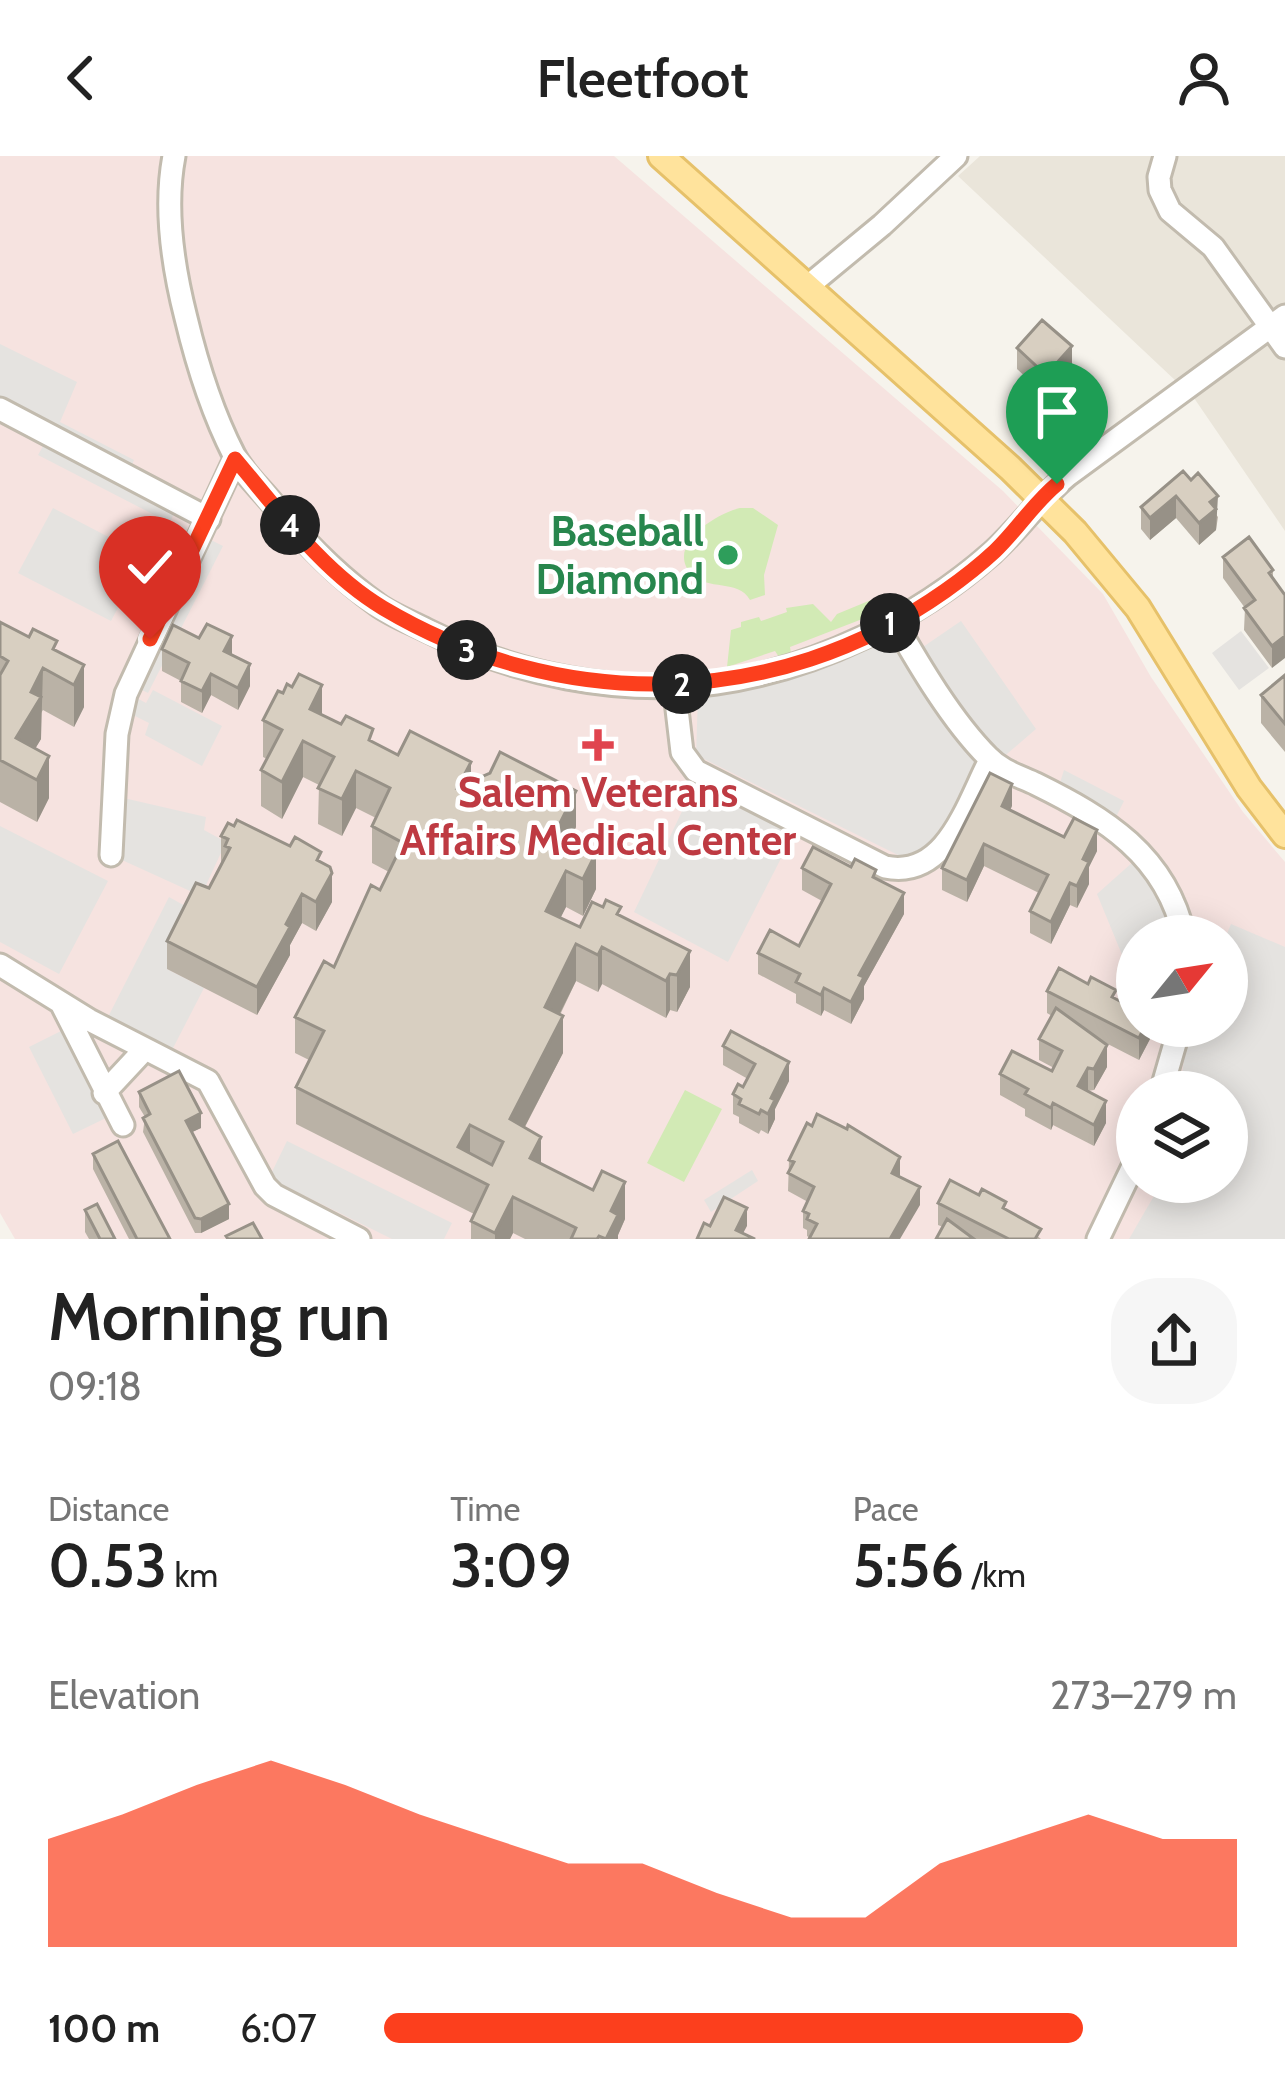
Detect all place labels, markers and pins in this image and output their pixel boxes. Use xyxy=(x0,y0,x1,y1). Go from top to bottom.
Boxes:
pin xyxy=(1006,361,1108,484)
pin: 4 xyxy=(260,495,320,555)
place label: Baseball Diamond xyxy=(535,505,704,605)
pin xyxy=(99,516,201,639)
marker: Baseball Diamond xyxy=(715,542,741,568)
pin: 1 xyxy=(860,593,920,653)
pin: 3 xyxy=(437,620,497,680)
pin: 2 xyxy=(652,654,712,714)
marker: Salem Veterans Affairs Medical Center xyxy=(582,729,614,761)
place label: Salem Veterans Affairs Medical Center xyxy=(400,766,796,866)

